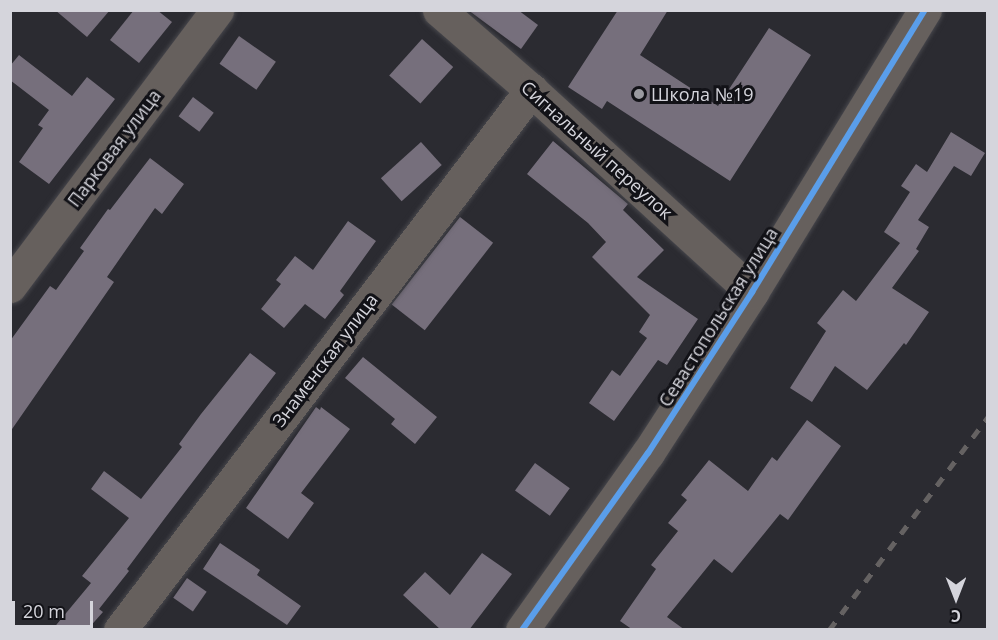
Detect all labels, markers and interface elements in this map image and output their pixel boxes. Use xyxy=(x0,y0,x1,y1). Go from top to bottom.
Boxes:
street label: Сигнальный переулок xyxy=(517,76,677,224)
place label: Школа №19 xyxy=(651,83,754,105)
street label: Парковая улица xyxy=(63,85,165,211)
marker: Школа №19 xyxy=(632,87,646,101)
street label: Севастопольская улица xyxy=(654,223,782,411)
street label: Знаменская улица xyxy=(268,289,382,431)
north arrow xyxy=(926,568,986,628)
scale bar xyxy=(15,589,96,627)
text: 20 m xyxy=(23,599,65,623)
text: С xyxy=(951,605,961,627)

